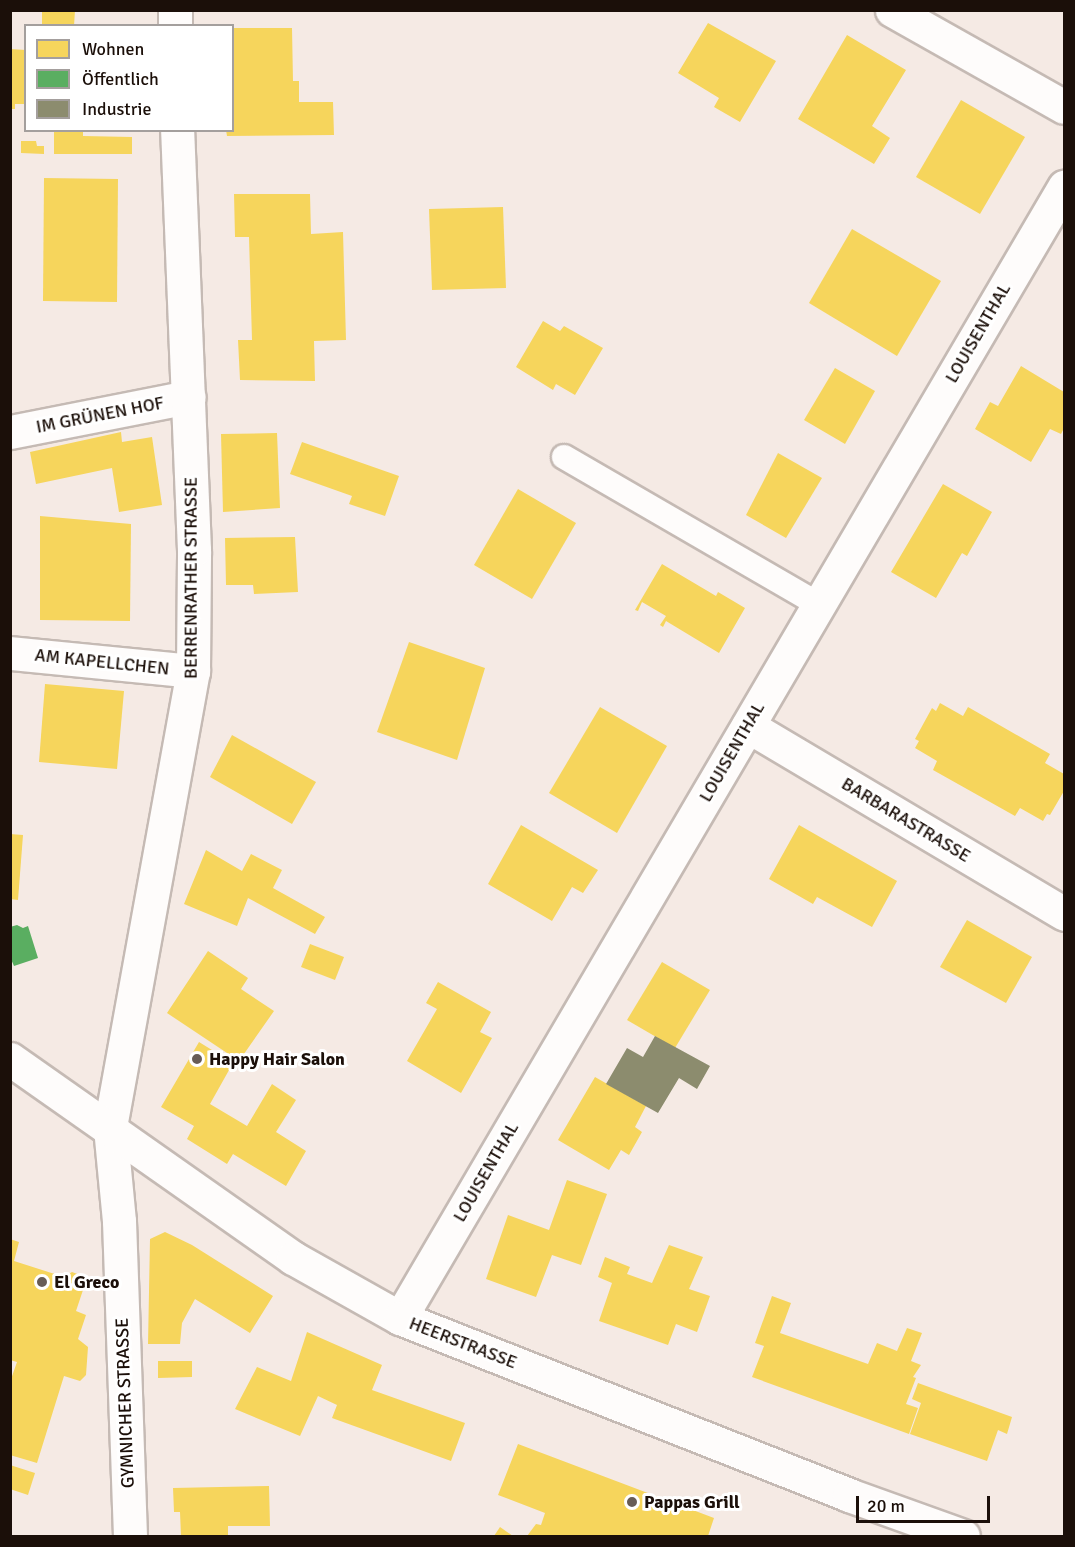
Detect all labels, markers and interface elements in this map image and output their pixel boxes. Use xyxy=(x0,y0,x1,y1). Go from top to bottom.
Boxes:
legend xyxy=(24,24,234,132)
text: Wohnen xyxy=(82,38,144,60)
text: Öffentlich xyxy=(82,68,159,90)
text: Industrie xyxy=(82,98,152,120)
street label: LOUISENTHAL xyxy=(941,279,1015,387)
street label: IM GRÜNEN HOF xyxy=(34,392,166,438)
street label: BERRENRATHER STRASSE xyxy=(180,477,202,679)
street label: AM KAPELLCHEN xyxy=(34,644,170,680)
street label: LOUISENTHAL xyxy=(695,698,769,806)
street label: BARBARASTRASSE xyxy=(838,773,974,867)
place label: Happy Hair Salon xyxy=(209,1048,345,1070)
marker: Happy Hair Salon xyxy=(190,1052,204,1066)
street label: LOUISENTHAL xyxy=(449,1118,523,1226)
place label: El Greco xyxy=(54,1271,119,1293)
marker: El Greco xyxy=(35,1275,49,1289)
street label: HEERSTRASSE xyxy=(406,1313,520,1373)
street label: GYMNICHER STRASSE xyxy=(111,1317,139,1489)
scale bar xyxy=(859,1484,992,1522)
place label: Pappas Grill xyxy=(644,1491,740,1513)
marker: Pappas Grill xyxy=(625,1495,639,1509)
text: 20 m xyxy=(867,1495,905,1517)

